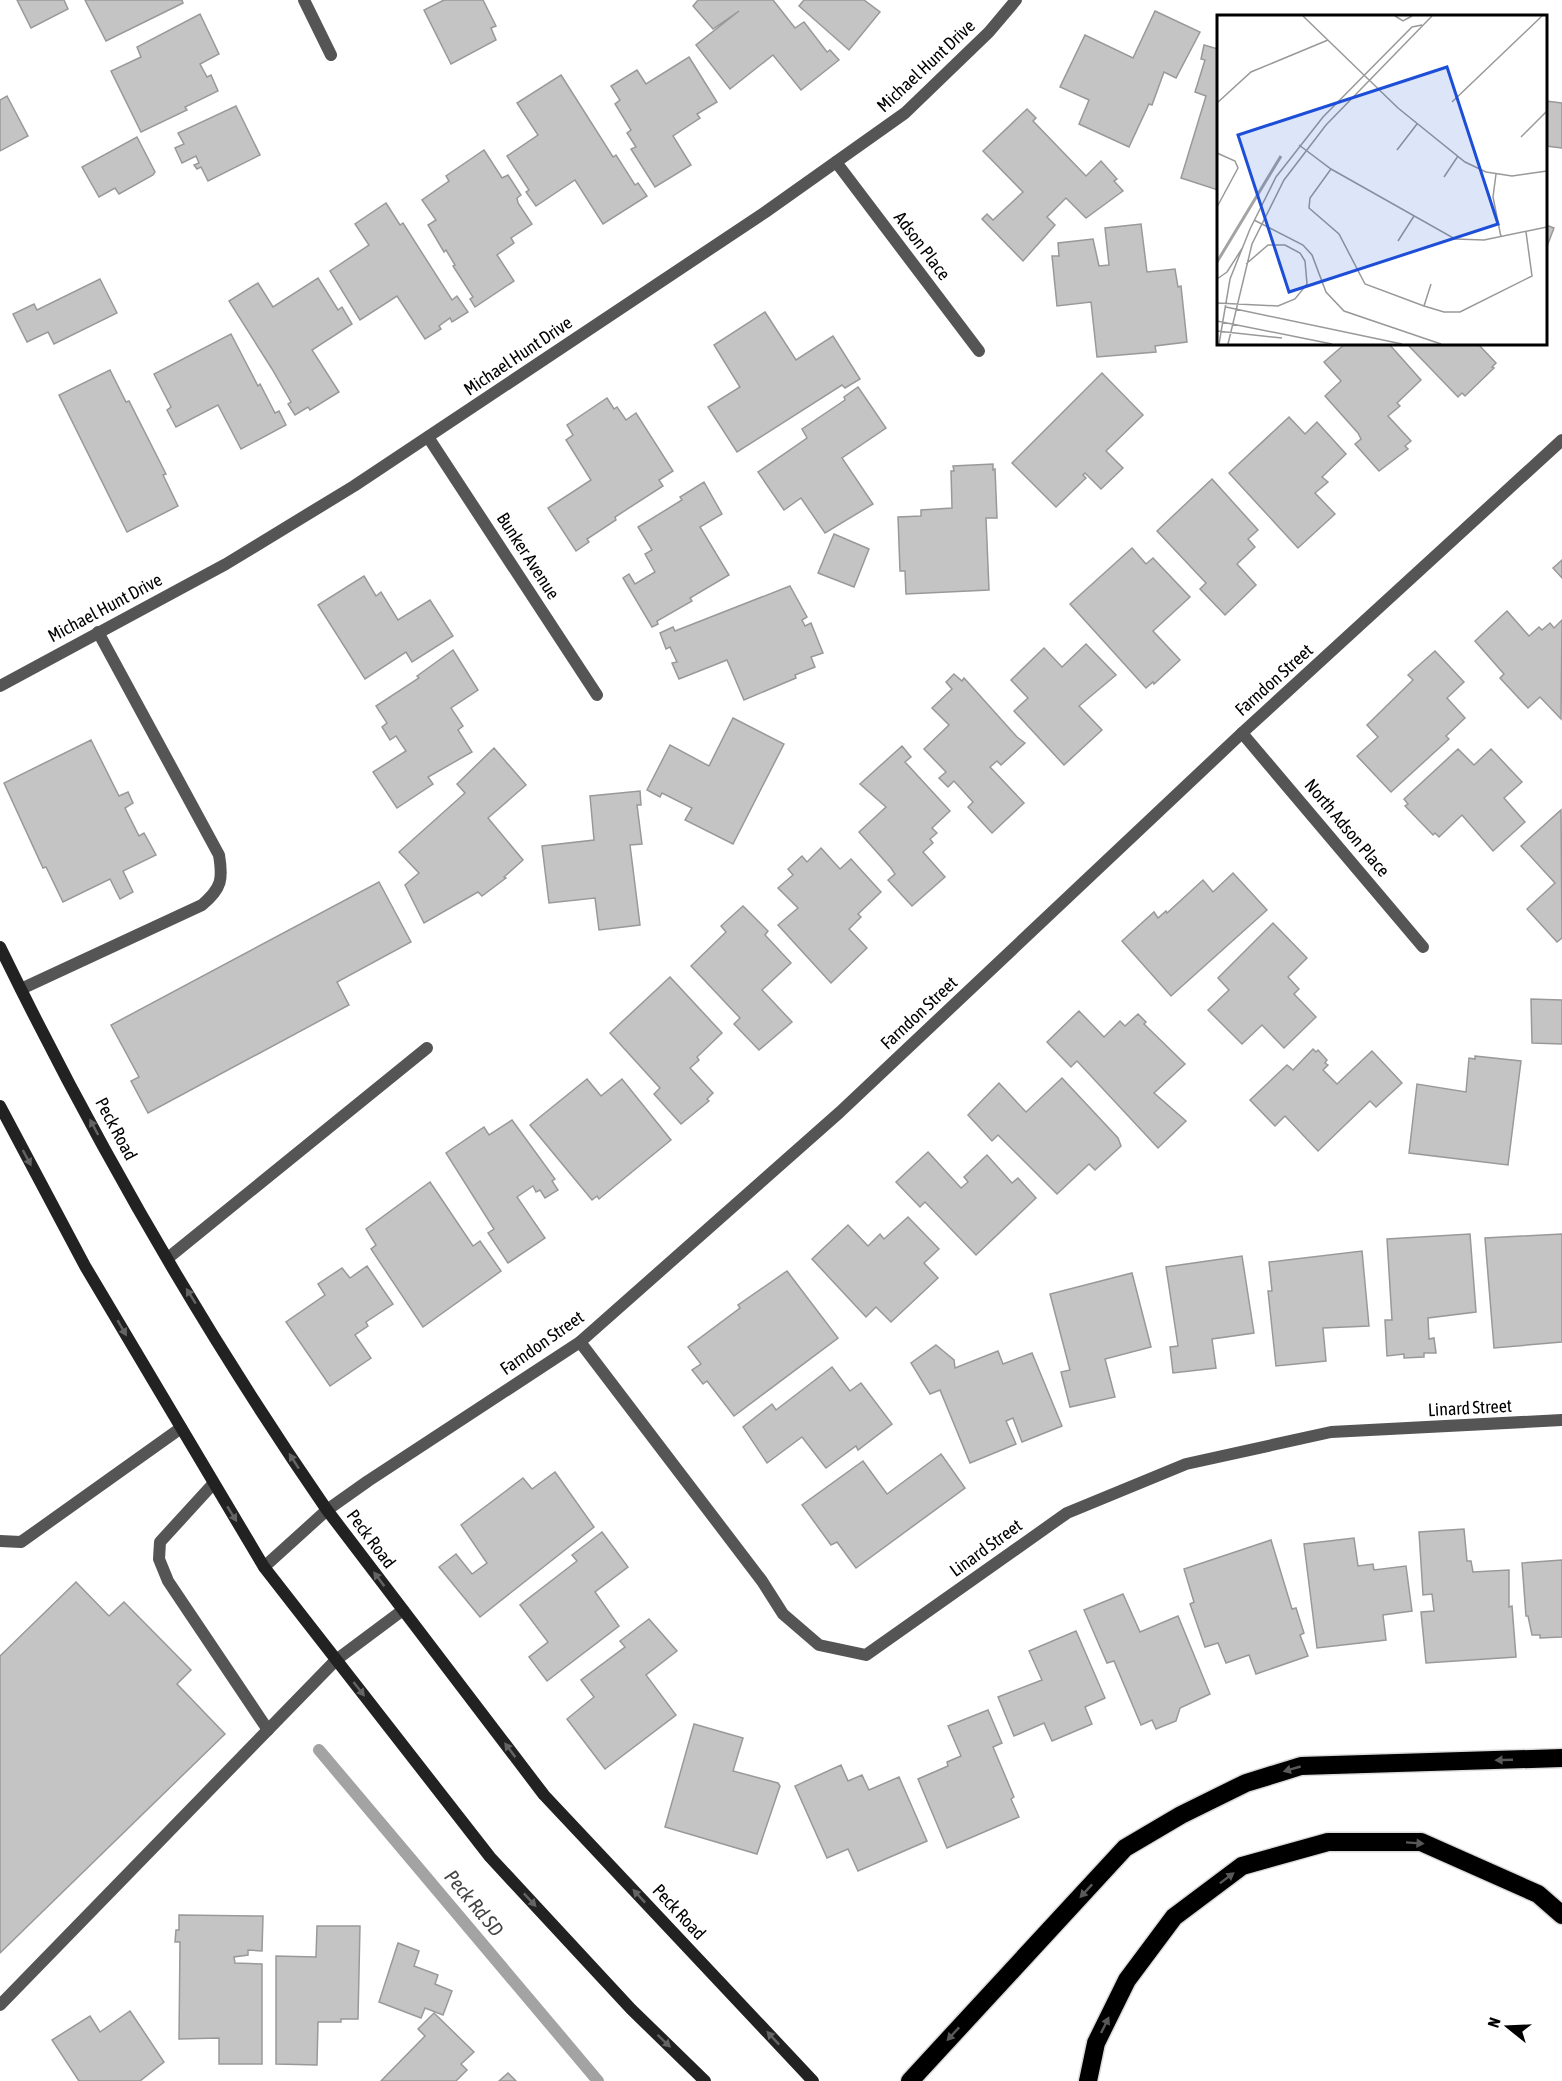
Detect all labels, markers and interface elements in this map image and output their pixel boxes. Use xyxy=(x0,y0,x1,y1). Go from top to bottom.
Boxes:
street label: Michael Hunt Drive xyxy=(872,15,979,116)
inset map xyxy=(1217,15,1547,345)
street label: Adson Place xyxy=(890,207,955,284)
street label: Michael Hunt Drive xyxy=(460,312,576,399)
street label: Bunker Avenue xyxy=(493,508,564,603)
street label: Michael Hunt Drive xyxy=(44,569,165,646)
street label: Farndon Street xyxy=(1231,639,1317,720)
street label: North Adson Place xyxy=(1301,775,1394,881)
street label: Farndon Street xyxy=(876,972,961,1053)
street label: Peck Road xyxy=(91,1094,142,1164)
one-way arrow xyxy=(89,1118,99,1135)
one-way arrow xyxy=(22,1149,32,1167)
one-way arrow xyxy=(186,1288,197,1304)
street label: Farndon Street xyxy=(496,1306,587,1379)
one-way arrow xyxy=(117,1320,127,1337)
street label: Linard Street xyxy=(1427,1395,1512,1420)
one-way arrow xyxy=(288,1454,300,1470)
street label: Peck Road xyxy=(343,1505,400,1572)
one-way arrow xyxy=(226,1506,237,1522)
street label: Linard Street xyxy=(946,1514,1026,1581)
one-way arrow xyxy=(374,1571,386,1586)
one-way arrow xyxy=(352,1681,365,1697)
one-way arrow xyxy=(505,1743,517,1758)
one-way arrow xyxy=(1494,1755,1513,1764)
one-way arrow xyxy=(1283,1765,1301,1774)
one-way arrow xyxy=(1405,1838,1424,1847)
water label: Peck Rd SD xyxy=(440,1865,509,1940)
one-way arrow xyxy=(1219,1872,1234,1884)
street label: Peck Road xyxy=(648,1880,710,1944)
one-way arrow xyxy=(1080,1883,1093,1898)
one-way arrow xyxy=(633,1890,647,1904)
one-way arrow xyxy=(522,1893,536,1907)
north arrow xyxy=(1478,1997,1538,2057)
text: N xyxy=(1484,2015,1504,2030)
one-way arrow xyxy=(1100,2017,1109,2034)
one-way arrow xyxy=(947,2026,960,2041)
one-way arrow xyxy=(766,2031,780,2046)
one-way arrow xyxy=(657,2034,671,2048)

